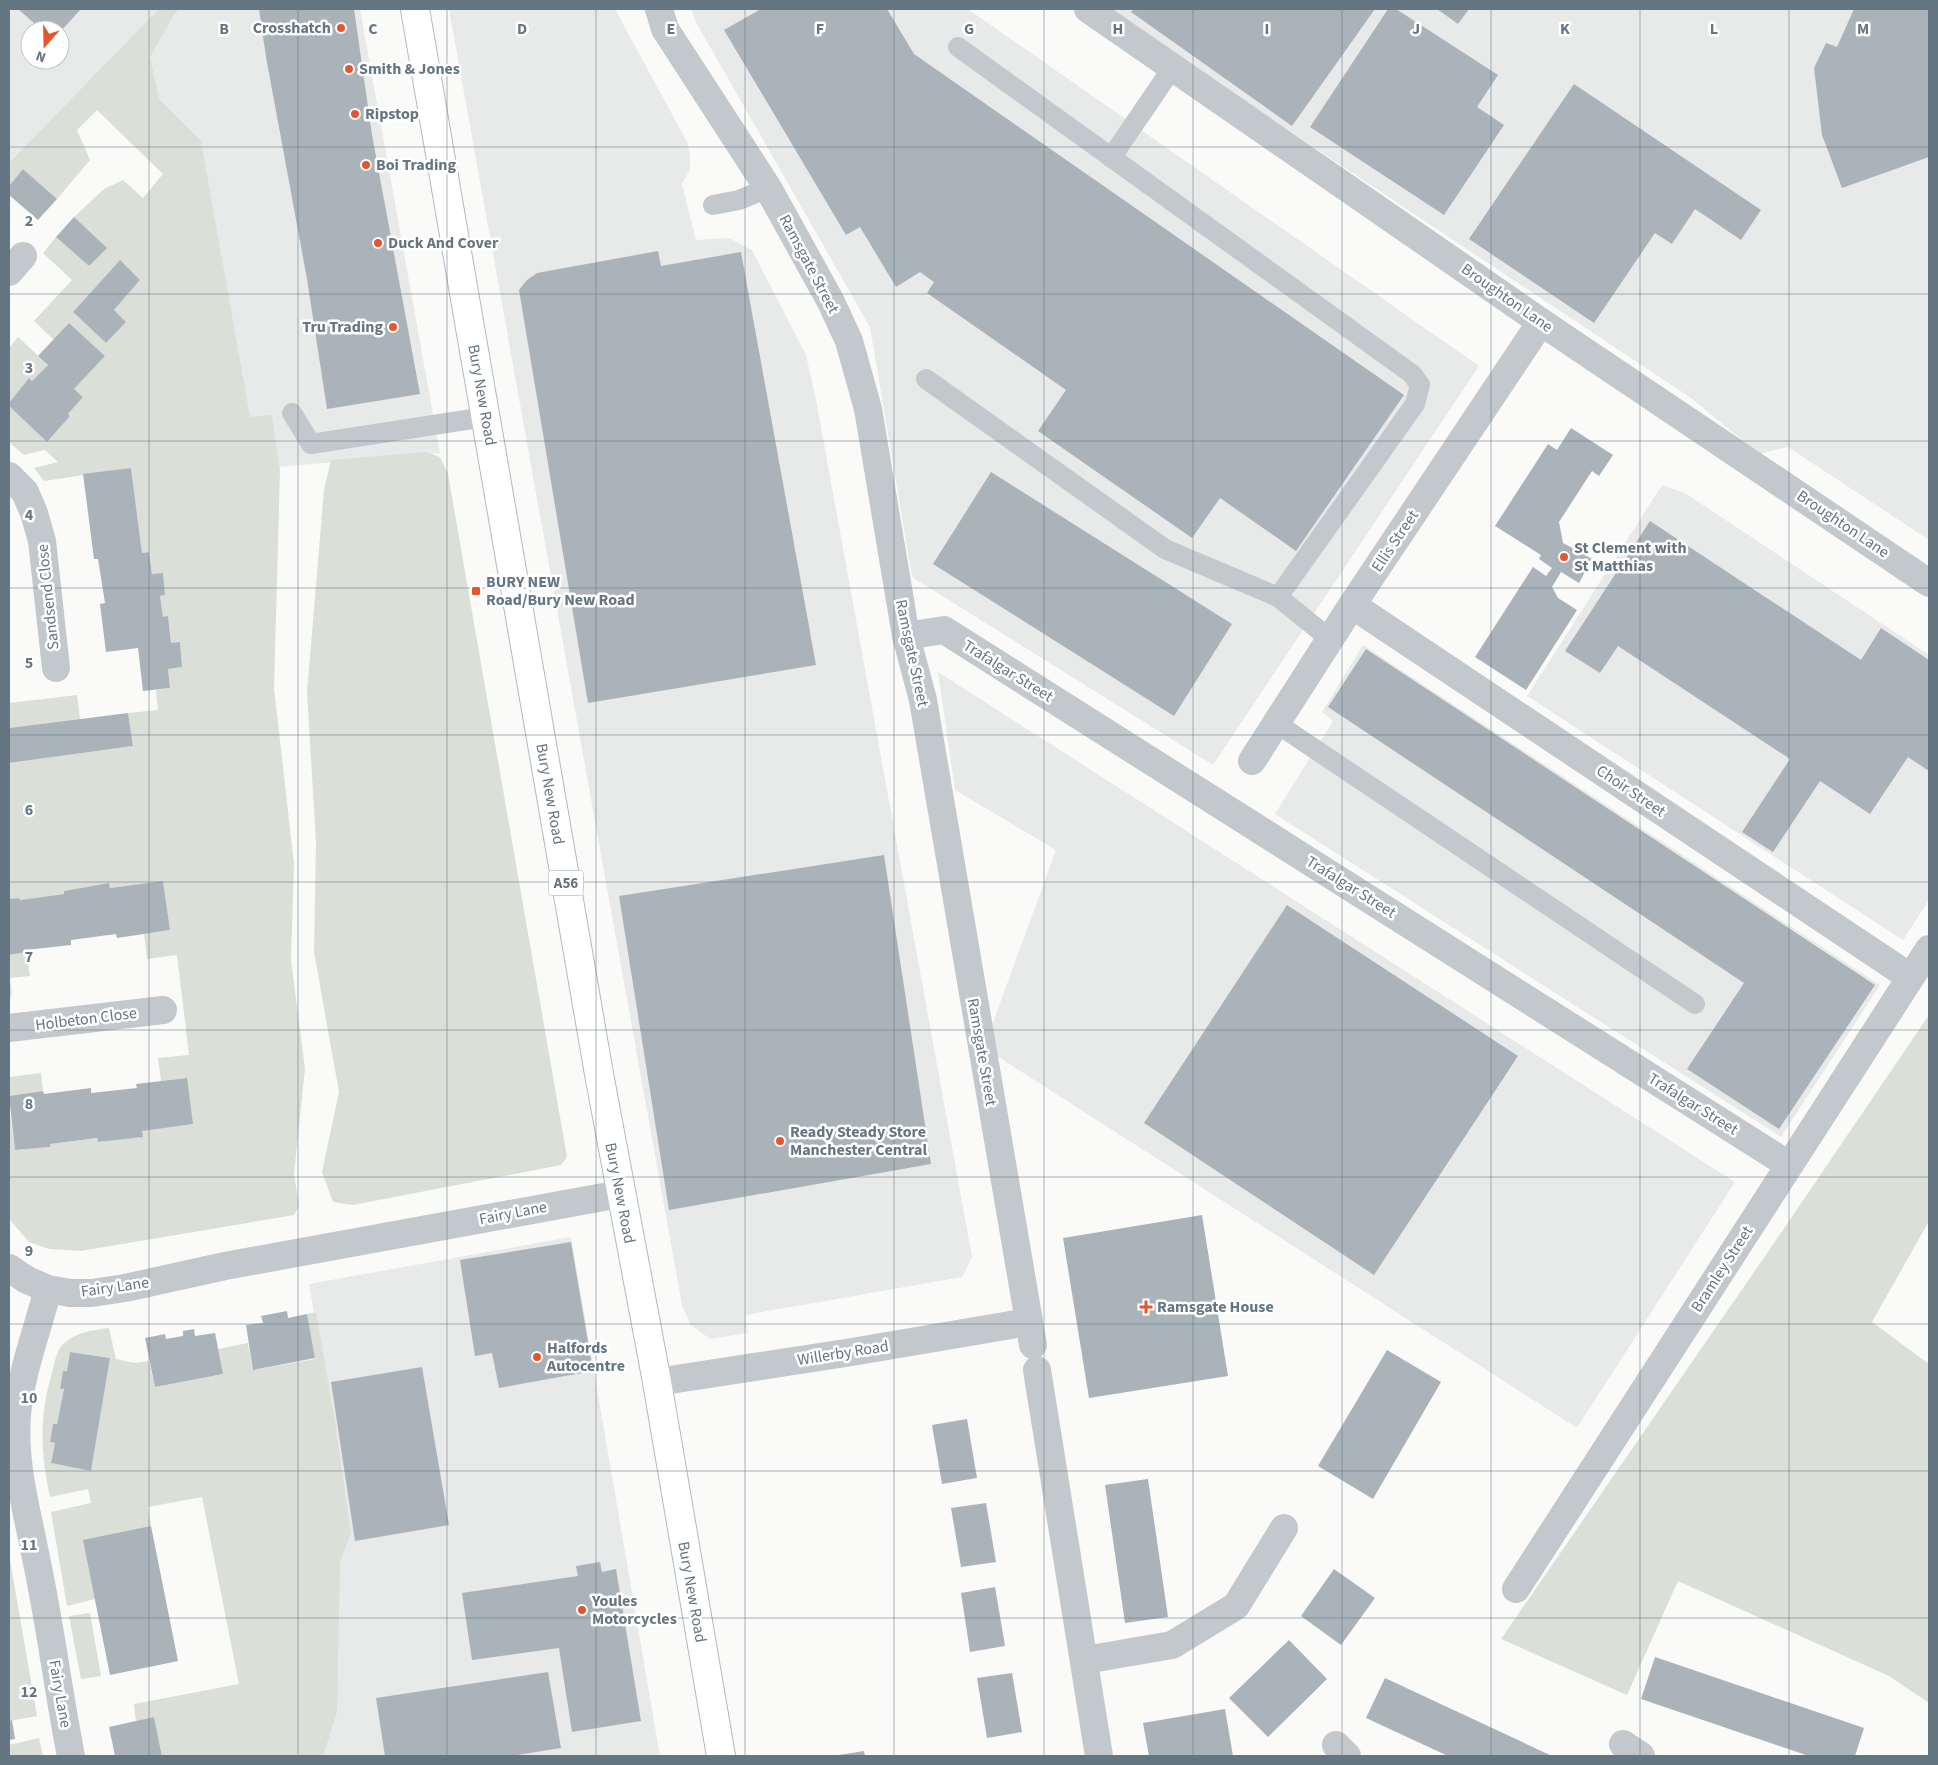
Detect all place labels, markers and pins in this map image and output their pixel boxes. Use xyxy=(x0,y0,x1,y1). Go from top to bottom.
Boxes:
place label: Crosshatch xyxy=(253,17,331,39)
marker: Crosshatch xyxy=(335,22,347,34)
place label: Smith & Jones xyxy=(359,58,460,80)
marker: Smith & Jones xyxy=(343,63,355,75)
place label: Ripstop xyxy=(365,103,419,125)
marker: Ripstop xyxy=(349,108,361,120)
place label: Boi Trading xyxy=(376,154,456,176)
marker: Boi Trading xyxy=(360,159,372,171)
place label: Duck And Cover xyxy=(388,232,499,254)
marker: Duck And Cover xyxy=(372,237,384,249)
place label: Tru Trading xyxy=(302,316,383,338)
marker: Tru Trading xyxy=(387,321,399,333)
place label: St Clement with St Matthias xyxy=(1574,537,1687,577)
marker: St Clement with St Matthias xyxy=(1558,551,1570,563)
place label: BURY NEW Road/Bury New Road xyxy=(486,571,635,611)
marker: BURY NEW Road/Bury New Road xyxy=(470,585,482,597)
place label: Ready Steady Store Manchester Central xyxy=(790,1121,927,1161)
marker: Ready Steady Store Manchester Central xyxy=(774,1135,786,1147)
place label: Ramsgate House xyxy=(1157,1296,1274,1318)
marker: Ramsgate House xyxy=(1139,1300,1153,1314)
place label: Halfords Autocentre xyxy=(546,1337,625,1377)
marker: Halfords Autocentre xyxy=(531,1351,543,1363)
place label: Youles Motorcycles xyxy=(591,1590,677,1630)
marker: Youles Motorcycles xyxy=(576,1604,588,1616)

